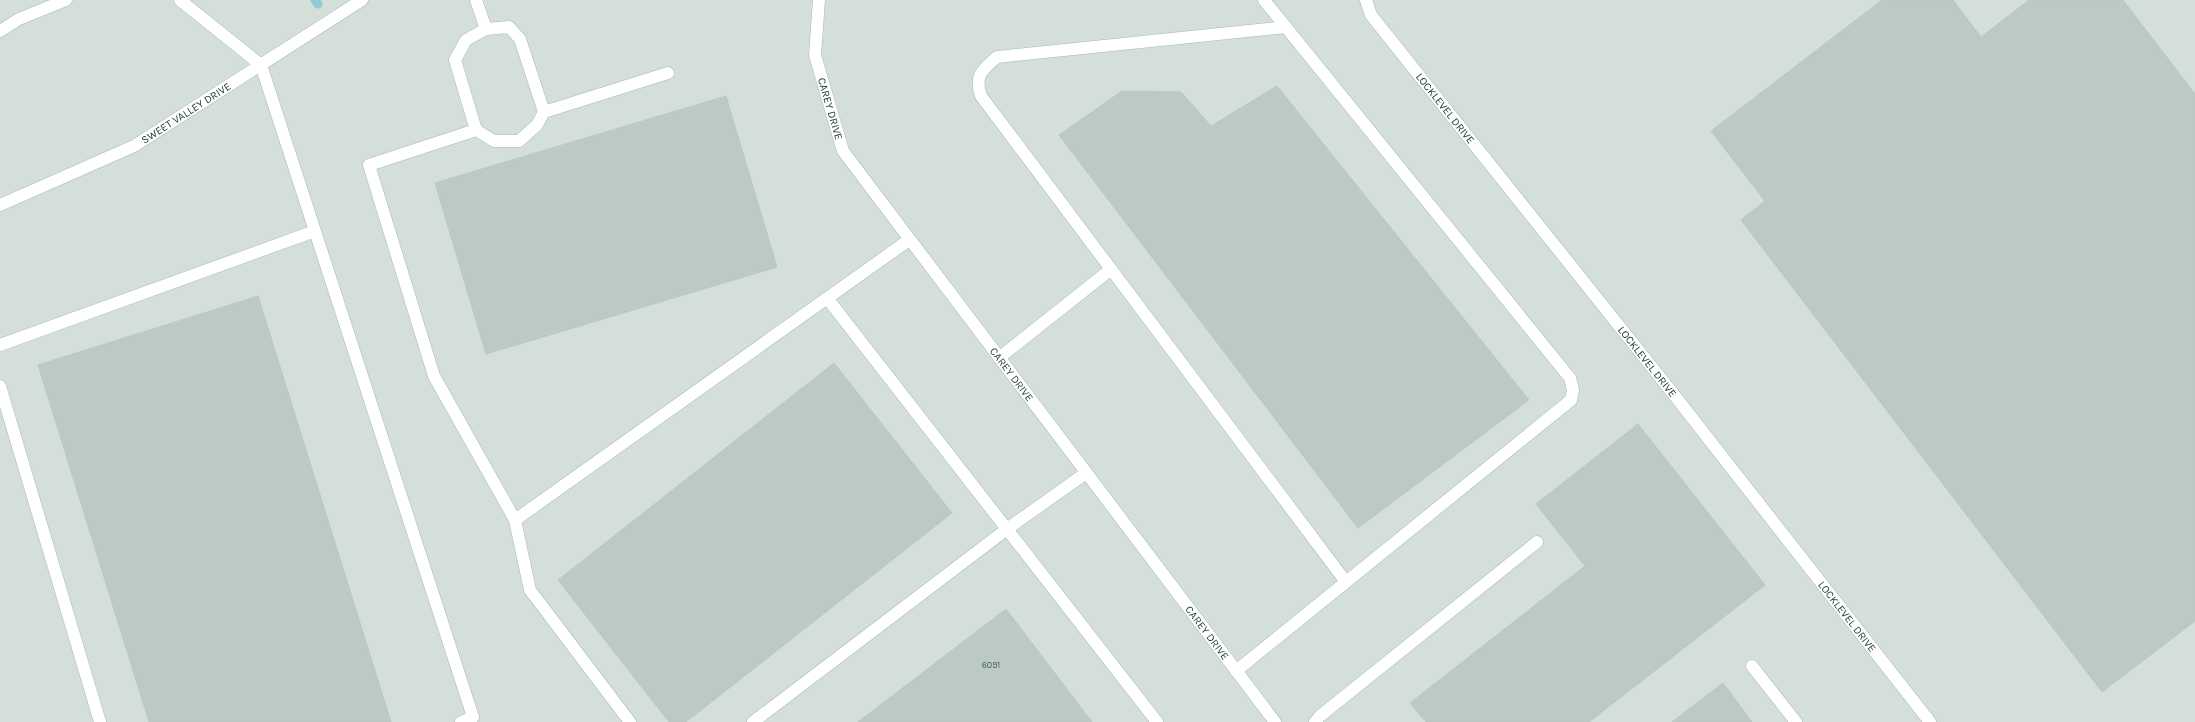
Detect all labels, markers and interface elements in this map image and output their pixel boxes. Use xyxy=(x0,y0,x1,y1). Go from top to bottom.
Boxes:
street label: LOCKLEVEL DRIVE xyxy=(1413,71,1477,146)
street label: CAREY DRIVE xyxy=(815,76,845,141)
street label: SWEET VALLEY DRIVE xyxy=(139,80,233,147)
street label: LOCKLEVEL DRIVE xyxy=(1615,324,1679,400)
street label: CAREY DRIVE xyxy=(987,345,1036,404)
street label: LOCKLEVEL DRIVE xyxy=(1815,579,1879,655)
street label: CAREY DRIVE xyxy=(1182,603,1231,662)
house number: 6091 xyxy=(982,660,1000,670)

